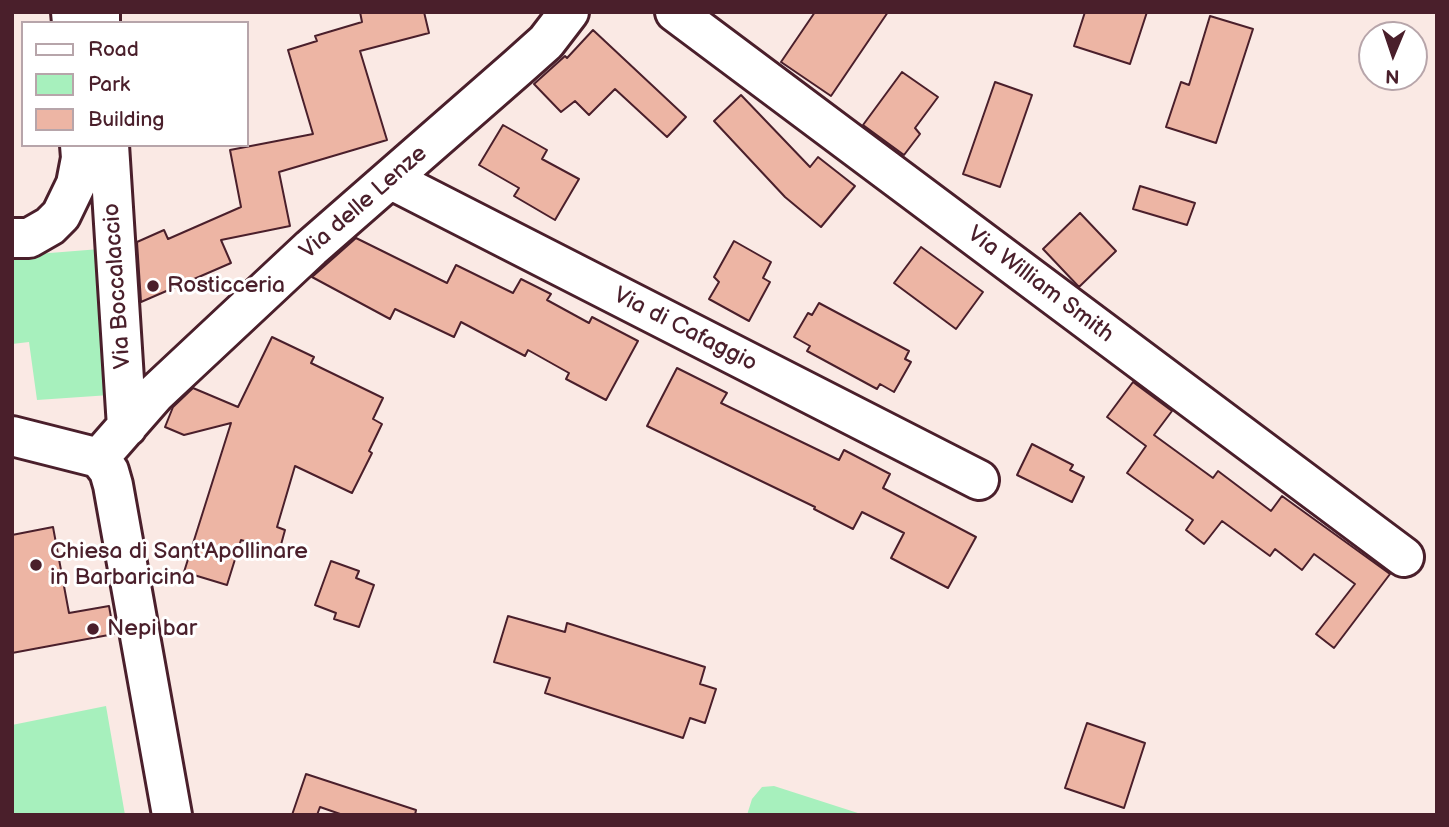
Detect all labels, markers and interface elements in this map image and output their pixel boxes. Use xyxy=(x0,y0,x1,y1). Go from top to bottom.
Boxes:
legend xyxy=(21,21,248,147)
north arrow xyxy=(1358,21,1428,91)
text: Road xyxy=(88,37,139,62)
text: N xyxy=(1385,64,1400,87)
text: Park xyxy=(88,72,130,97)
text: Building xyxy=(88,107,164,132)
street label: Via delle Lenze xyxy=(295,140,433,266)
street label: Via Boccalaccio xyxy=(98,202,138,370)
street label: Via William Smith xyxy=(961,221,1119,349)
place label: Rosticceria xyxy=(167,272,285,300)
marker: Rosticceria xyxy=(145,278,161,294)
street label: Via di Cafaggio xyxy=(609,282,761,378)
place label: Chiesa di Sant'Apollinare in Barbaricina xyxy=(50,538,308,592)
marker: Chiesa di Sant'Apollinare in Barbaricina xyxy=(28,557,44,573)
place label: Nepi bar xyxy=(107,615,197,643)
marker: Nepi bar xyxy=(85,621,101,637)

